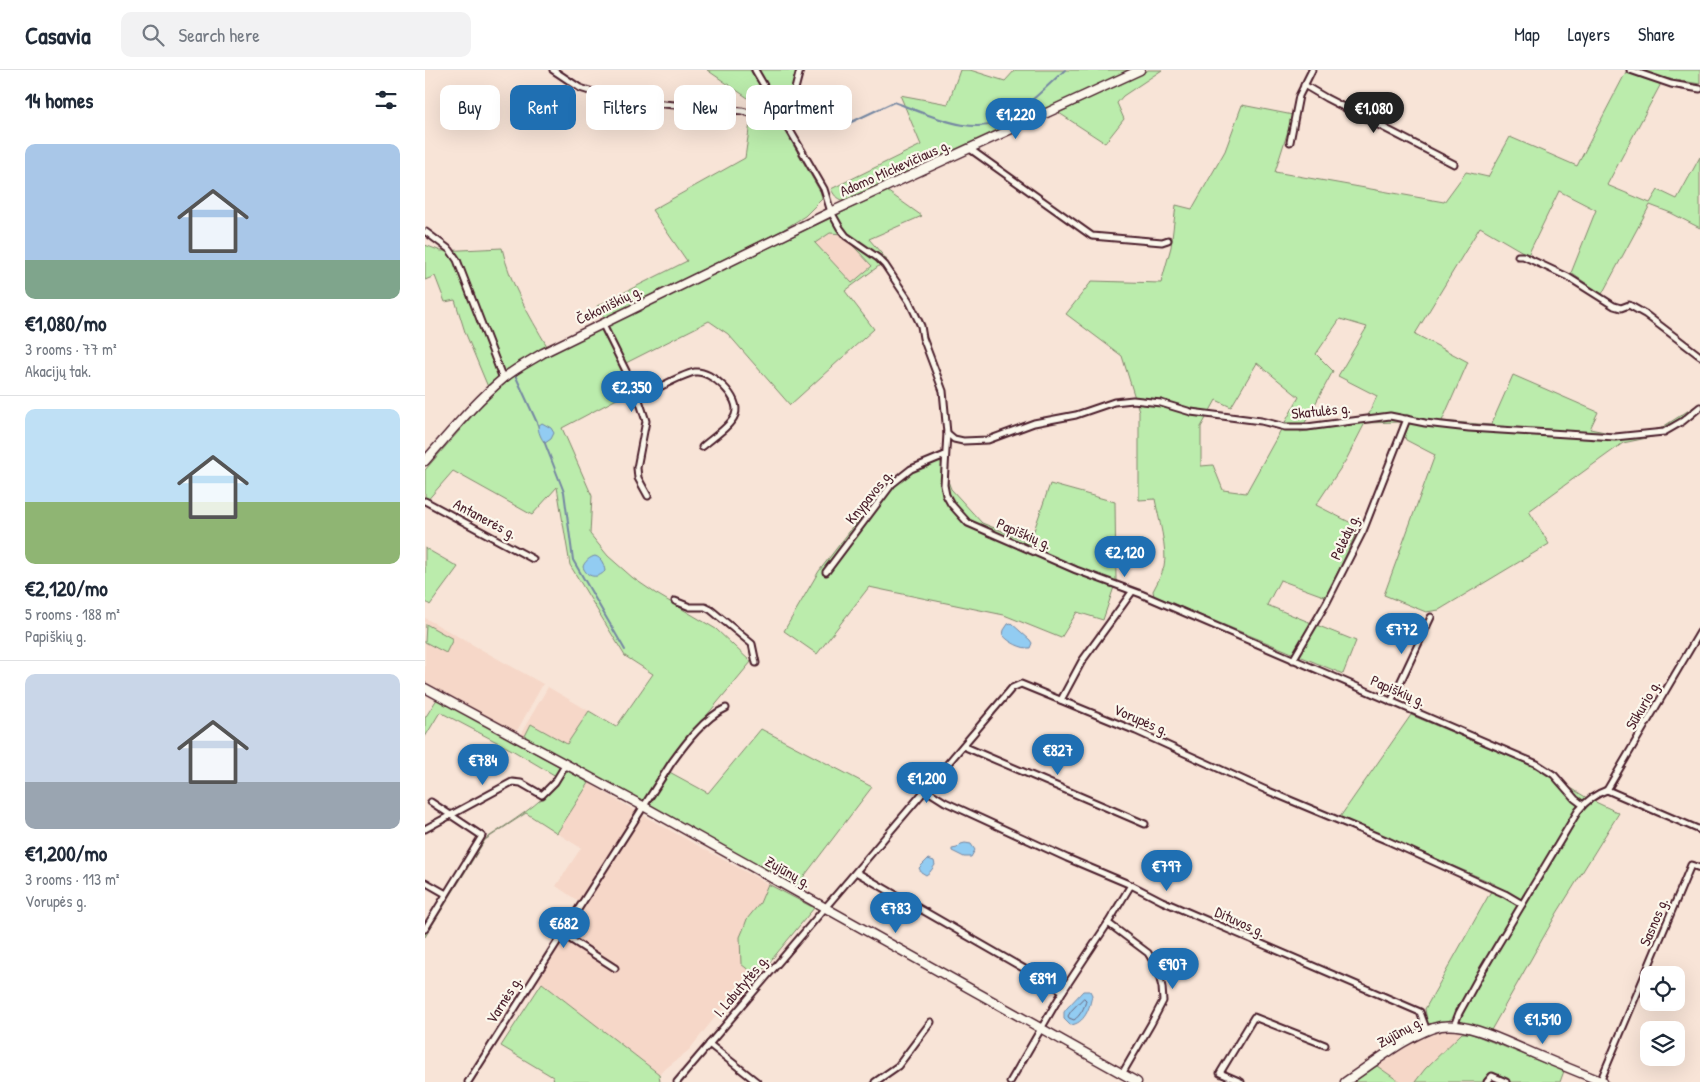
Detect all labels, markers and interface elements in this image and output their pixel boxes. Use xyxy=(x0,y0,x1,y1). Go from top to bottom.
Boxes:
search box xyxy=(121,12,471,57)
text: Casavia xyxy=(25,19,91,51)
icon: search xyxy=(139,21,167,49)
text: Search here xyxy=(179,22,260,48)
text: Map xyxy=(1514,22,1540,47)
text: Layers xyxy=(1568,22,1610,47)
text: Share xyxy=(1638,22,1675,47)
chip: Buy xyxy=(440,85,500,130)
chip: Rent xyxy=(510,85,576,130)
chip: Filters xyxy=(586,85,664,130)
chip: New xyxy=(674,85,736,130)
chip: Apartment xyxy=(746,85,852,130)
text: 14 homes xyxy=(25,86,93,115)
icon: filters xyxy=(372,86,400,114)
pin: €1,080 xyxy=(1333,92,1415,134)
text: €1,080 xyxy=(1355,97,1393,119)
pin: €1,220 xyxy=(975,98,1057,140)
text: €1,220 xyxy=(997,103,1035,125)
street label: Adomo Mickevičiaus g. xyxy=(836,134,953,201)
icon: home xyxy=(168,176,258,266)
street label: Čekoniškių g. xyxy=(572,279,645,330)
text: €1,080/mo xyxy=(25,309,107,338)
text: 3 rooms · 77 m² xyxy=(25,338,117,360)
text: Akacijų tak. xyxy=(25,360,91,382)
pin: €2,350 xyxy=(591,370,673,413)
text: €2,350 xyxy=(612,376,652,398)
street label: Skatulės g. xyxy=(1290,397,1352,424)
icon: home xyxy=(168,442,258,532)
street label: Knypavos g. xyxy=(840,465,897,528)
street label: Antanerės g. xyxy=(450,493,521,544)
street label: Pelėdų g. xyxy=(1325,510,1364,563)
street label: Papiškių g. xyxy=(994,513,1055,554)
pin: €2,120 xyxy=(1084,536,1166,578)
text: €2,120 xyxy=(1106,541,1144,563)
text: €2,120/mo xyxy=(25,574,108,603)
text: 5 rooms · 188 m² xyxy=(25,603,120,625)
pin: €772 xyxy=(1372,612,1432,655)
text: €772 xyxy=(1386,618,1418,640)
text: Papiškių g. xyxy=(25,625,86,647)
street label: Papiškių g. xyxy=(1368,670,1429,711)
street label: Sūkurio g. xyxy=(1620,676,1665,733)
street label: Vorupės g. xyxy=(1111,699,1172,740)
icon: home xyxy=(168,707,258,797)
pin: €827 xyxy=(1028,734,1088,776)
text: €827 xyxy=(1043,739,1073,761)
pin: €784 xyxy=(453,744,513,786)
text: €784 xyxy=(469,749,497,771)
pin: €1,200 xyxy=(886,762,968,804)
text: €1,200 xyxy=(908,767,946,789)
text: €1,200/mo xyxy=(25,839,107,868)
street label: Zujūnų g. xyxy=(762,850,815,893)
pin: €797 xyxy=(1137,850,1197,892)
text: €797 xyxy=(1152,855,1182,877)
text: 3 rooms · 113 m² xyxy=(25,868,120,890)
text: Vorupės g. xyxy=(25,890,87,912)
pin: €783 xyxy=(866,892,926,934)
street label: Sasnos g. xyxy=(1634,894,1673,949)
text: €783 xyxy=(881,897,911,919)
street label: Dituvos g. xyxy=(1212,901,1269,942)
pin: €682 xyxy=(534,906,594,949)
text: €682 xyxy=(550,912,578,934)
pin: €907 xyxy=(1143,948,1203,990)
street label: I. Labutytės g. xyxy=(708,950,773,1021)
text: €907 xyxy=(1159,953,1187,975)
pin: €891 xyxy=(1013,962,1073,1004)
map controls xyxy=(1640,966,1685,1066)
button: locate xyxy=(1640,966,1685,1011)
text: €891 xyxy=(1030,967,1056,989)
street label: Varnės g. xyxy=(481,972,526,1027)
pin: €1,510 xyxy=(1502,1002,1584,1045)
text: €1,510 xyxy=(1525,1008,1561,1030)
street label: Zujūnų g. xyxy=(1373,1010,1426,1053)
button: layers xyxy=(1640,1021,1685,1066)

